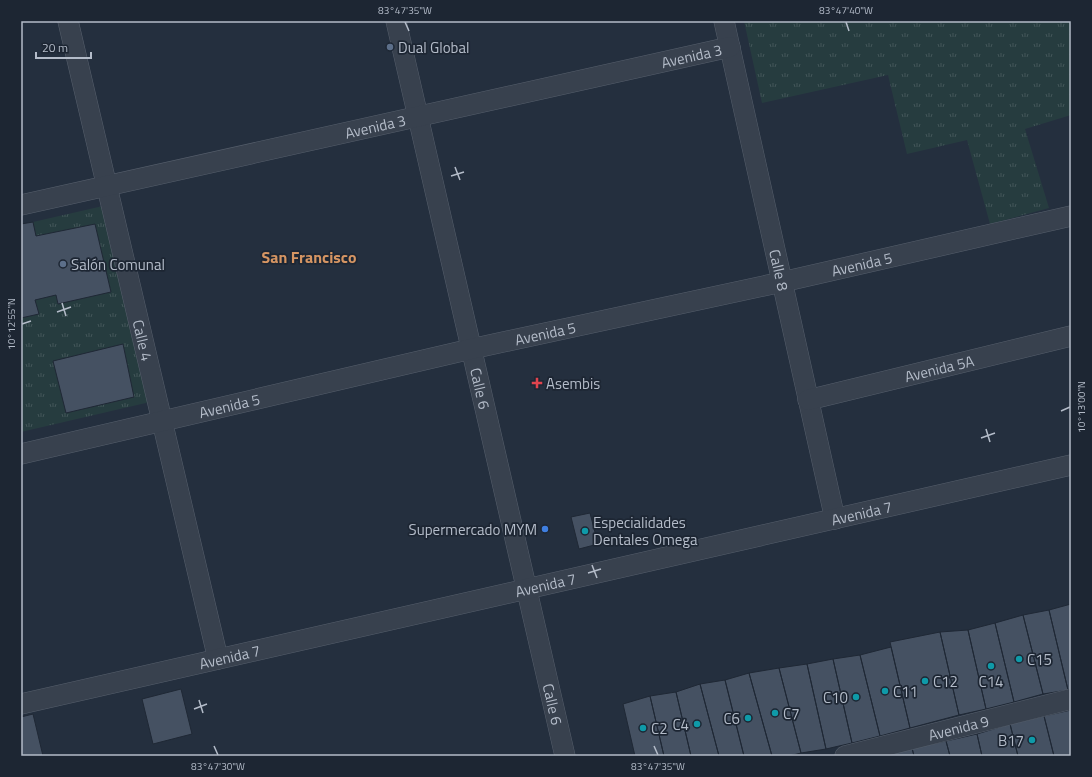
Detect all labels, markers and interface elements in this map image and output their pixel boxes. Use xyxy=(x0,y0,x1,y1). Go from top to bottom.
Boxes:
text: 83°47'35"W xyxy=(378,3,432,18)
text: 83°47'40"W xyxy=(819,3,873,18)
scale bar xyxy=(36,34,91,60)
place label: Dual Global xyxy=(398,36,469,59)
text: 20 m xyxy=(42,38,68,57)
street label: Avenida 3 xyxy=(659,38,724,74)
marker: Dual Global xyxy=(385,42,395,52)
street label: Avenida 3 xyxy=(343,108,408,144)
district label: San Francisco xyxy=(262,245,356,269)
street label: Avenida 5 xyxy=(829,246,894,282)
street label: Calle 8 xyxy=(764,247,795,293)
place label: Salón Comunal xyxy=(71,253,165,276)
marker: Salón Comunal xyxy=(58,259,68,269)
text: 10°12'55"N xyxy=(4,298,19,350)
street label: Avenida 5 xyxy=(513,315,578,351)
street label: Calle 4 xyxy=(127,317,159,363)
street label: Avenida 5A xyxy=(902,349,976,388)
street label: Calle 6 xyxy=(465,365,496,411)
place label: Asembis xyxy=(546,372,600,395)
marker: Asembis xyxy=(531,377,543,389)
text: 10°13'00"N xyxy=(1074,381,1089,433)
street label: Avenida 5 xyxy=(197,387,262,424)
street label: Avenida 7 xyxy=(829,495,894,531)
place label: Especialidades Dentales Omega xyxy=(593,511,698,551)
place label: Supermercado MYM xyxy=(409,518,537,541)
marker: Supermercado MYM xyxy=(540,524,550,534)
marker: Especialidades Dentales Omega xyxy=(580,526,590,536)
street label: Avenida 7 xyxy=(513,567,578,603)
street label: Avenida 7 xyxy=(197,638,262,675)
place label: C15 xyxy=(1027,648,1052,671)
marker: C15 xyxy=(1014,654,1024,664)
marker: C14 xyxy=(986,661,996,671)
place label: C12 xyxy=(933,670,958,693)
place label: C14 xyxy=(979,670,1003,693)
marker: C12 xyxy=(920,676,930,686)
place label: C11 xyxy=(893,680,918,703)
street label: Calle 6 xyxy=(537,681,569,727)
place label: C10 xyxy=(823,686,848,709)
marker: C11 xyxy=(880,686,890,696)
marker: C10 xyxy=(851,692,861,702)
place label: C7 xyxy=(783,702,800,725)
place label: C6 xyxy=(723,707,740,730)
marker: C7 xyxy=(770,708,780,718)
street label: Avenida 9 xyxy=(926,709,991,746)
place label: C4 xyxy=(672,713,689,736)
marker: C6 xyxy=(743,713,753,723)
place label: C2 xyxy=(651,717,668,740)
marker: C4 xyxy=(692,719,702,729)
marker: C2 xyxy=(638,723,648,733)
place label: B17 xyxy=(998,729,1024,752)
marker: B17 xyxy=(1027,735,1037,745)
text: 83°47'30"W xyxy=(191,759,245,774)
text: 83°47'35"W xyxy=(631,759,685,774)

